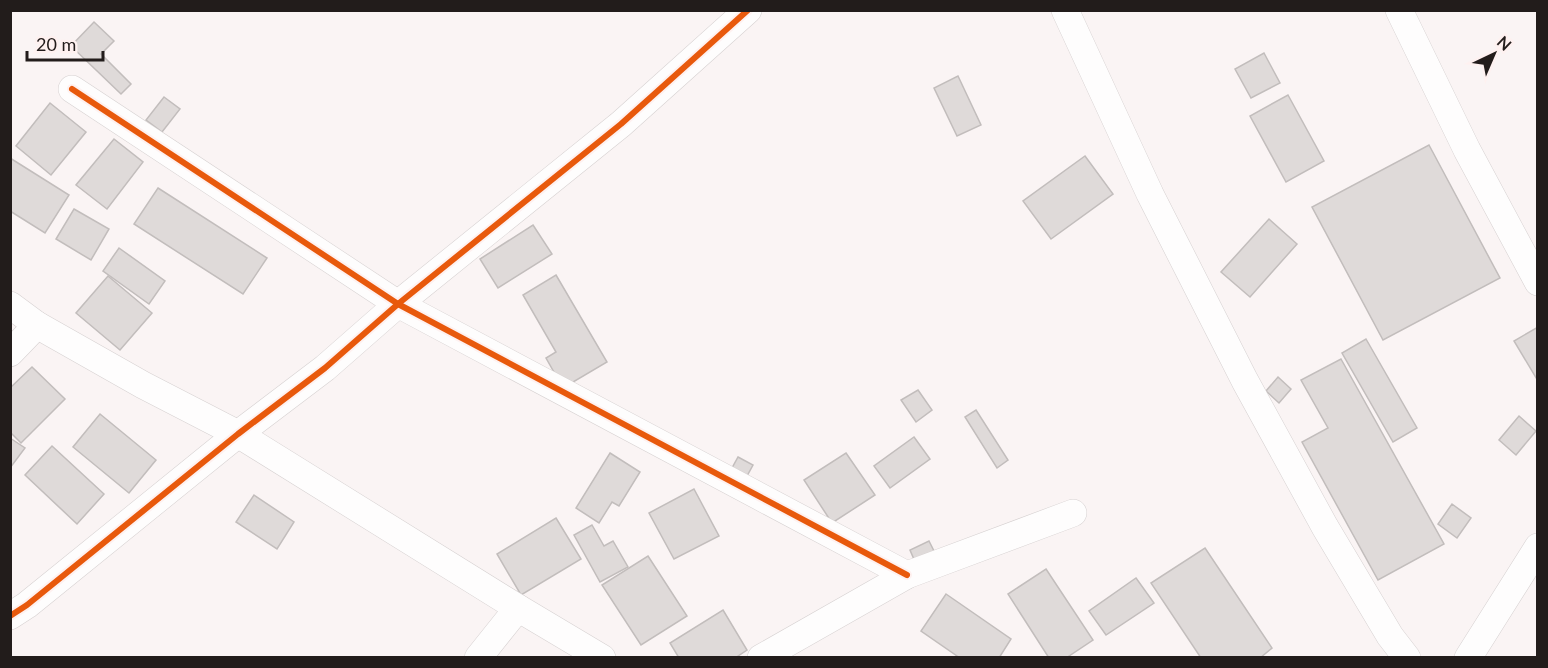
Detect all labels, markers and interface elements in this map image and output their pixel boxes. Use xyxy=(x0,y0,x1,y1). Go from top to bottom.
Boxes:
scale bar xyxy=(27,24,104,62)
north arrow xyxy=(1464,24,1524,84)
text: N xyxy=(1494,32,1516,54)
text: 20 m xyxy=(36,33,76,55)

